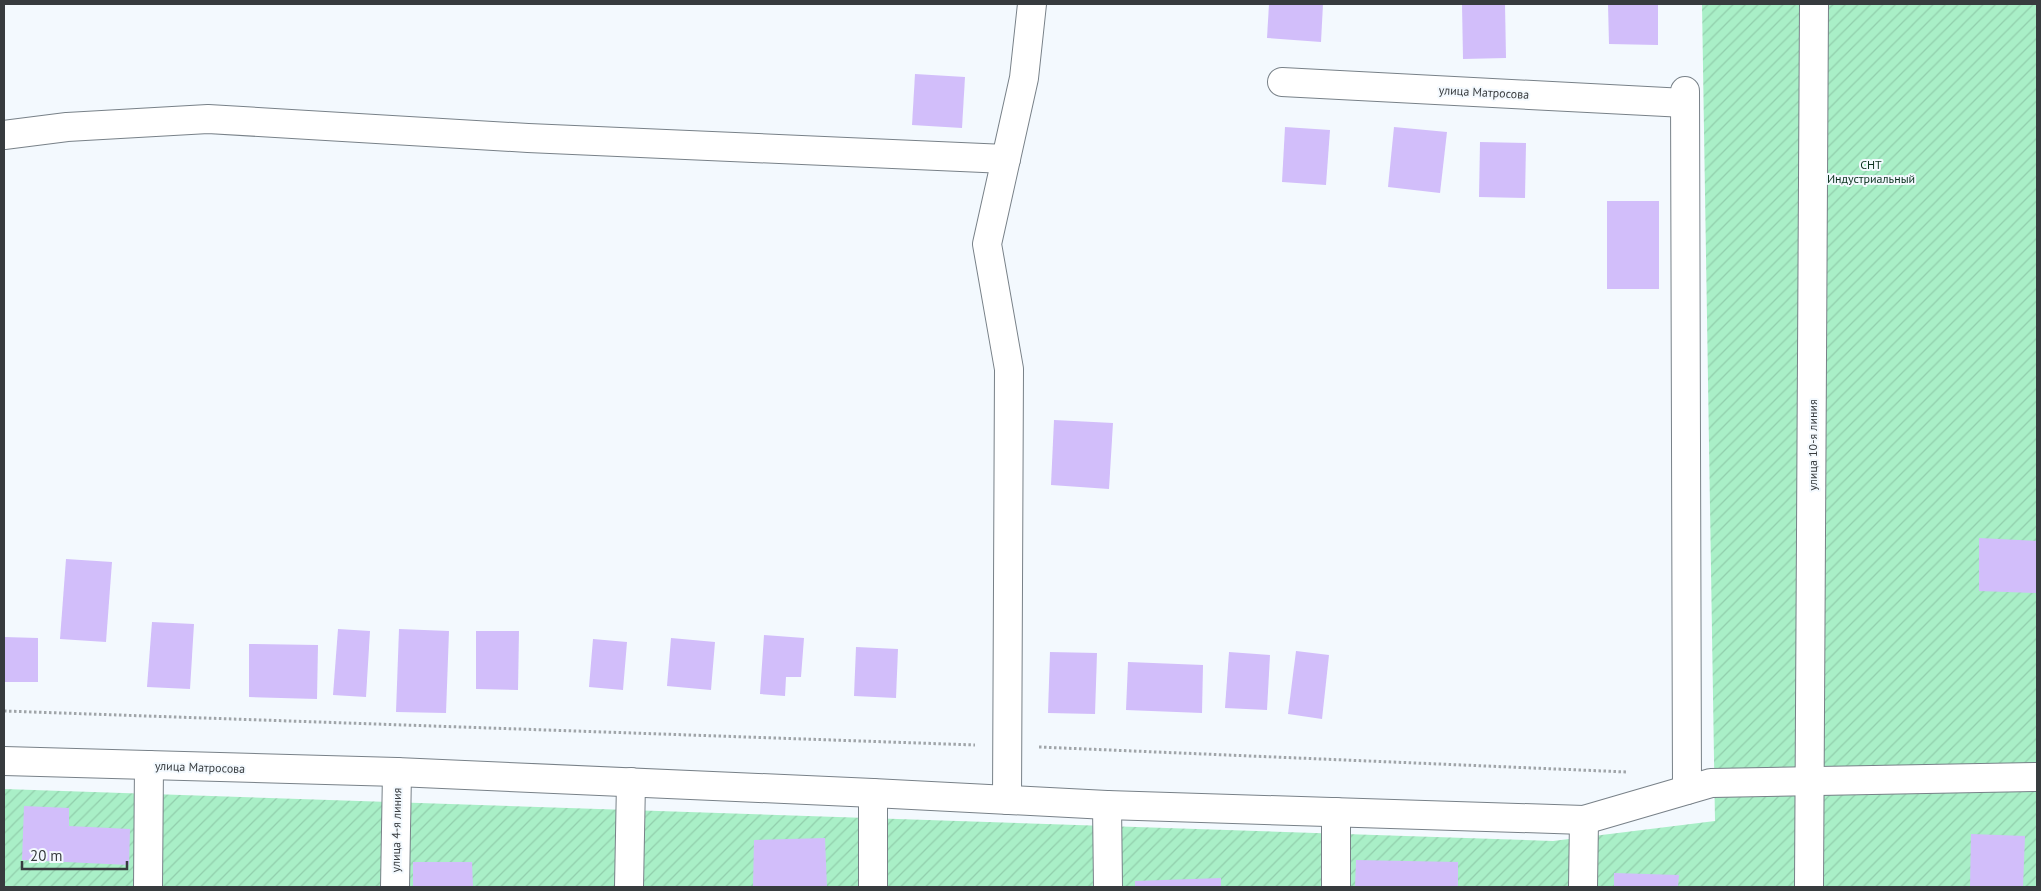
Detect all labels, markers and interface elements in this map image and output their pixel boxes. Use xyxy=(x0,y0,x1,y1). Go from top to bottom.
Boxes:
street label: улица Матросова xyxy=(1438,82,1530,102)
park label: СНТ Индустриальный xyxy=(1827,157,1915,186)
street label: улица 10-я линия xyxy=(1805,399,1820,491)
street label: улица Матросова xyxy=(155,758,245,776)
street label: улица 4-я линия xyxy=(388,787,404,873)
scale bar xyxy=(22,838,128,870)
text: 20 m xyxy=(30,846,63,865)

